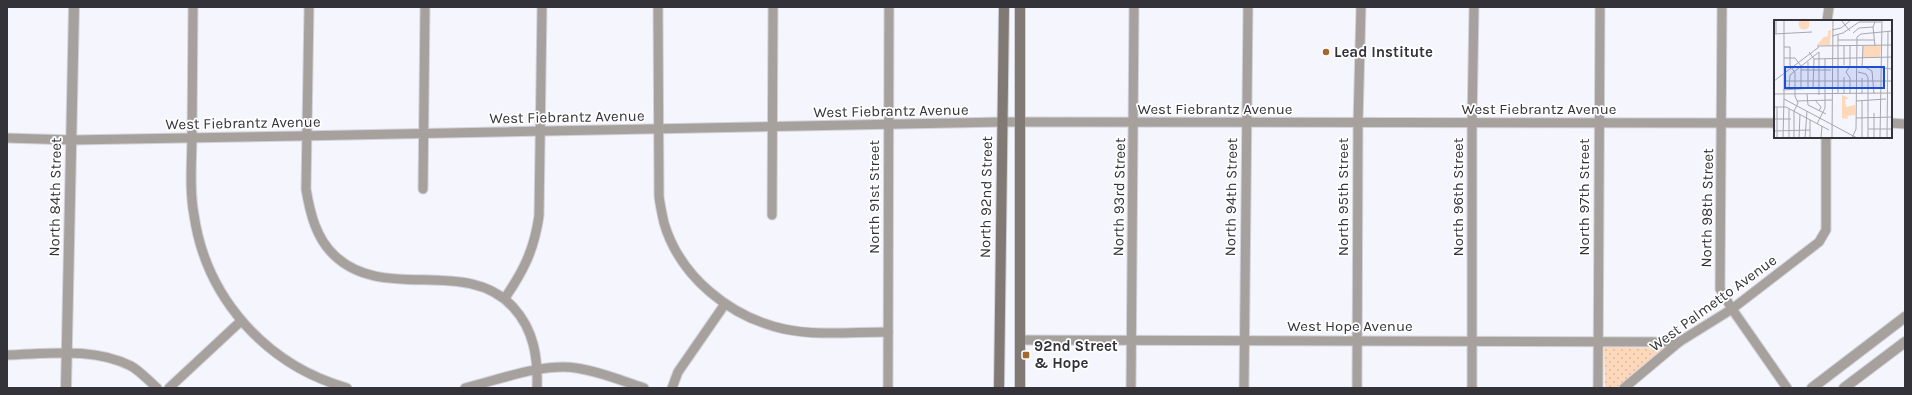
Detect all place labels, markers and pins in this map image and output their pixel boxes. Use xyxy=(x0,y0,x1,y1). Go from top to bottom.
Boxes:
place label: Lead Institute xyxy=(1334,43,1433,61)
marker: Lead Institute xyxy=(1321,47,1331,57)
place label: 92nd Street & Hope xyxy=(1034,337,1118,372)
marker: 92nd Street & Hope xyxy=(1021,350,1031,360)

